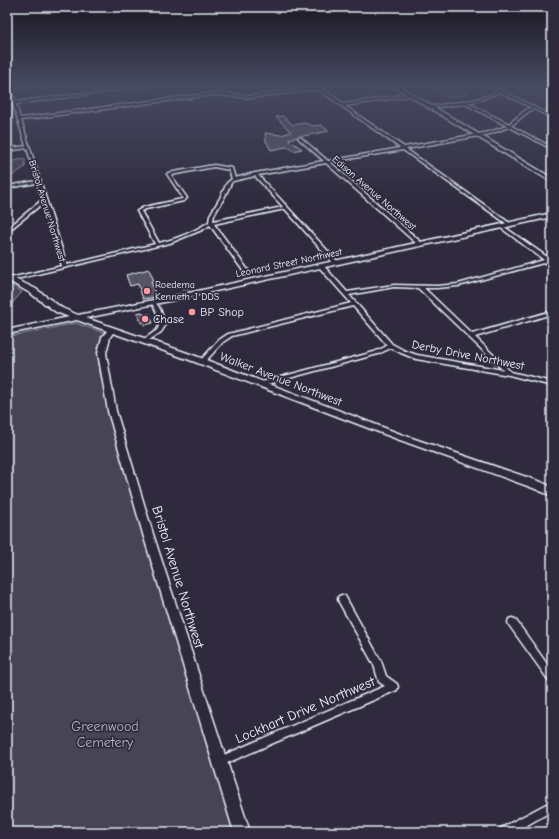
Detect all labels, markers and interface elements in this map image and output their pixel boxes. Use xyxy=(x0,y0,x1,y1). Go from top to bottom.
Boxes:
street label: Edison Avenue Northwest xyxy=(329,153,419,234)
street label: Bristol Avenue Northwest xyxy=(26,159,69,264)
street label: Leonard Street Northwest xyxy=(235,246,344,280)
place label: Roedema Kenneth J DDS xyxy=(155,279,220,303)
marker: Roedema Kenneth J DDS xyxy=(142,286,152,296)
place label: BP Shop xyxy=(200,305,244,319)
marker: BP Shop xyxy=(187,307,197,317)
place label: Chase xyxy=(153,312,184,326)
marker: Chase xyxy=(140,314,150,324)
street label: Derby Drive Northwest xyxy=(411,337,526,373)
street label: Walker Avenue Northwest xyxy=(218,349,345,409)
street label: Bristol Avenue Northwest xyxy=(148,504,208,651)
street label: Lockhart Drive Northwest xyxy=(233,672,378,747)
park label: Greenwood Cemetery xyxy=(71,718,139,751)

